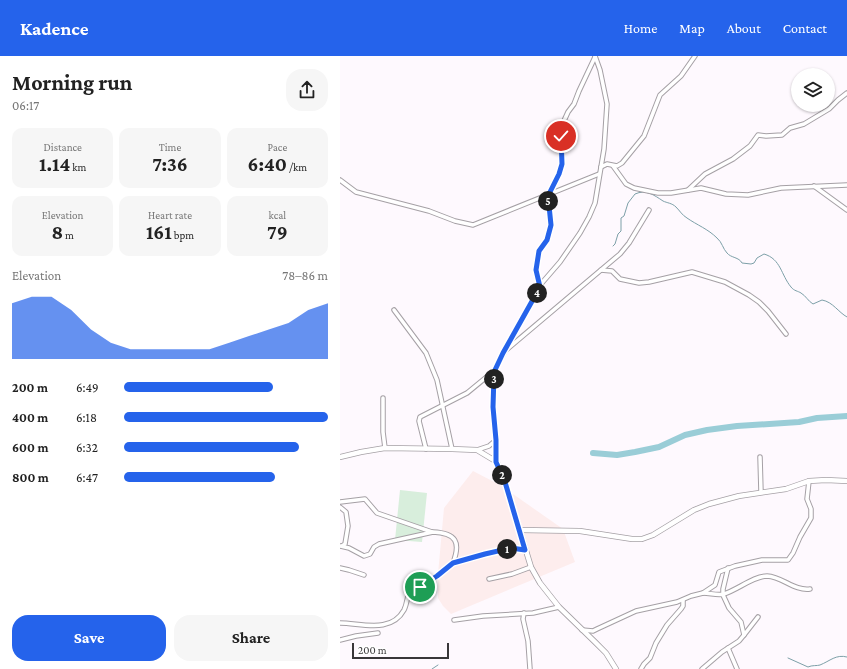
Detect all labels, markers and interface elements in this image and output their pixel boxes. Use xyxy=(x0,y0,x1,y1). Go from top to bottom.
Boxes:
text: Kadence xyxy=(20,18,89,39)
text: Home xyxy=(624,20,657,36)
text: Map xyxy=(679,20,705,36)
text: About xyxy=(727,20,761,36)
text: Contact xyxy=(783,20,827,36)
map controls xyxy=(791,68,835,112)
button: layers xyxy=(791,68,835,112)
button: share xyxy=(286,69,328,111)
text: Morning run xyxy=(12,70,132,95)
text: 06:17 xyxy=(12,98,39,113)
pin xyxy=(544,119,578,153)
icon: check xyxy=(550,125,572,147)
text: Distance xyxy=(43,141,82,153)
text: Time xyxy=(159,141,181,153)
text: Pace xyxy=(267,141,287,153)
text: 1.14 xyxy=(39,153,70,175)
text: 7:36 xyxy=(152,153,188,175)
text: 6:40 xyxy=(248,153,287,175)
text: km xyxy=(70,161,86,173)
text: /km xyxy=(287,161,307,173)
pin: 5 xyxy=(538,191,558,211)
text: 5 xyxy=(545,195,551,207)
text: Elevation xyxy=(42,209,83,221)
text: Heart rate xyxy=(148,209,192,221)
text: kcal xyxy=(268,209,286,221)
text: 8 xyxy=(51,221,63,243)
text: 161 xyxy=(146,221,172,243)
text: 79 xyxy=(267,221,288,243)
text: m xyxy=(63,229,74,241)
text: bpm xyxy=(172,229,194,241)
text: Elevation xyxy=(12,268,61,283)
text: 78–86 m xyxy=(282,268,328,283)
pin: 4 xyxy=(527,283,547,303)
text: 4 xyxy=(534,287,540,299)
pin: 3 xyxy=(484,369,504,389)
text: 3 xyxy=(491,373,497,385)
text: 200 m xyxy=(12,380,48,395)
text: 6:49 xyxy=(76,380,99,395)
text: 400 m xyxy=(12,410,48,425)
text: 6:18 xyxy=(76,410,97,425)
text: 600 m xyxy=(12,440,48,455)
text: 6:32 xyxy=(76,440,98,455)
pin: 2 xyxy=(492,465,512,485)
text: 2 xyxy=(499,469,505,481)
text: 800 m xyxy=(12,470,49,485)
text: 6:47 xyxy=(76,470,98,485)
pin: 1 xyxy=(497,539,517,559)
text: 1 xyxy=(505,543,509,555)
pin xyxy=(403,570,437,604)
icon: arrive xyxy=(409,576,431,598)
button: Save xyxy=(12,615,166,661)
button: Share xyxy=(174,615,328,661)
scale bar xyxy=(352,641,449,660)
text: 200 m xyxy=(358,644,387,656)

